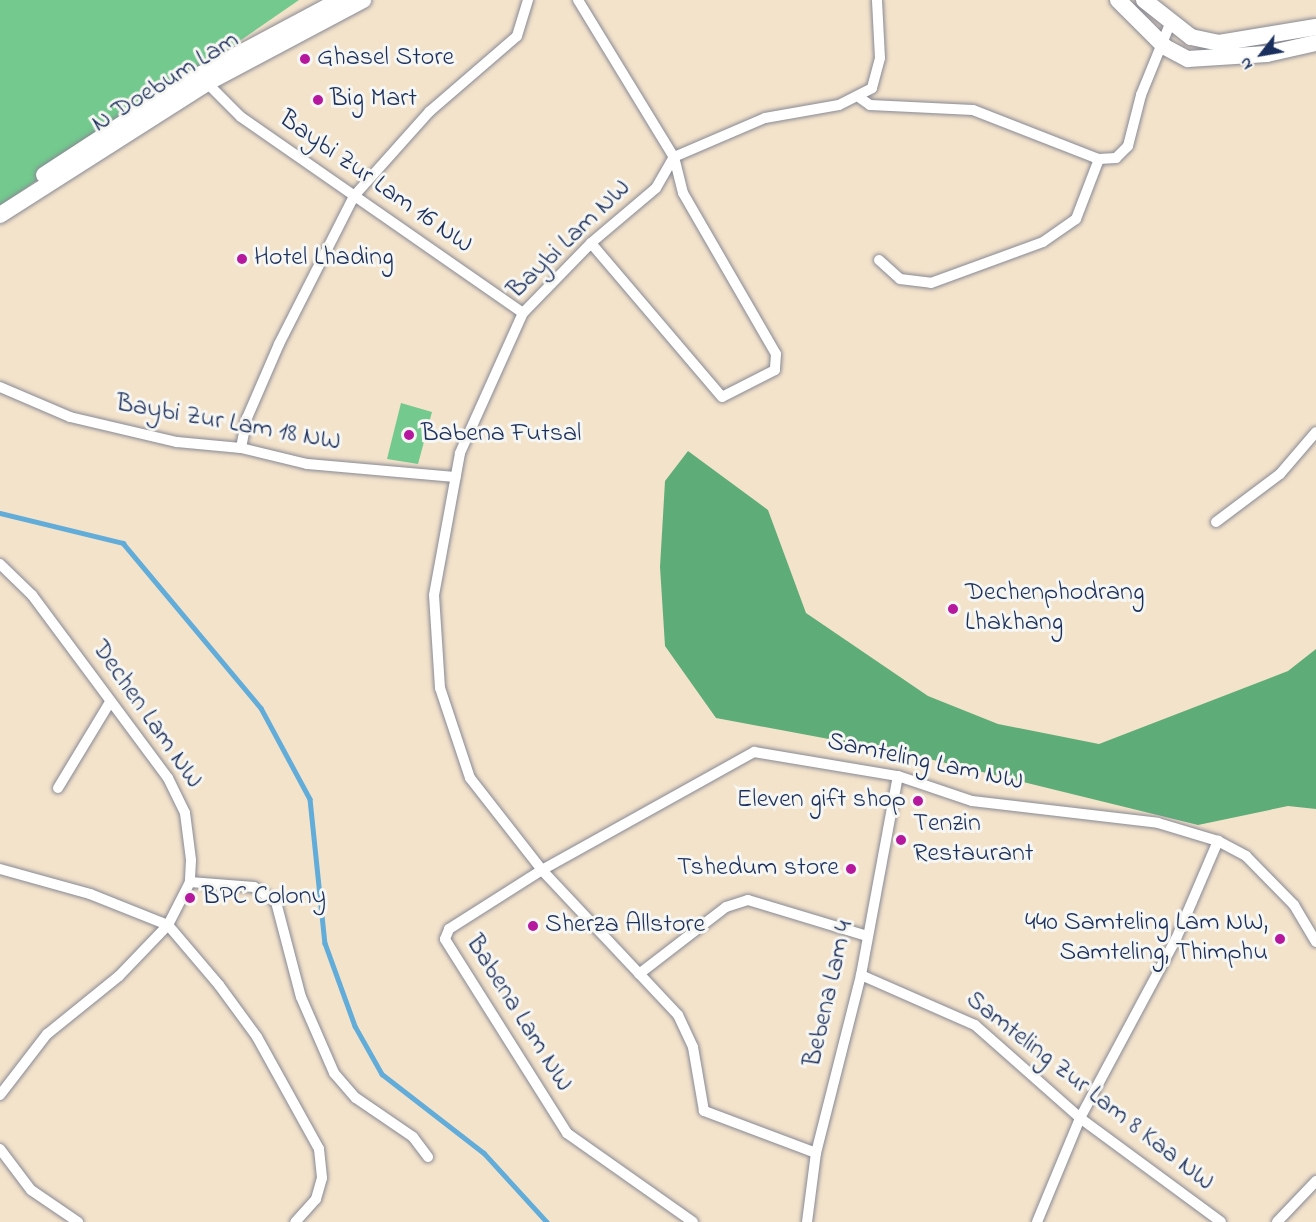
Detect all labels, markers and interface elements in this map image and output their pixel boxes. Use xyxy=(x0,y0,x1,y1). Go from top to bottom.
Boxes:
north arrow xyxy=(1232,24,1292,84)
street label: N Doebum Lam xyxy=(87,25,245,141)
place label: Ghasel Store xyxy=(317,43,454,75)
marker: Ghasel Store xyxy=(298,52,312,66)
text: N xyxy=(1234,52,1260,74)
place label: Big Mart xyxy=(330,84,417,116)
marker: Big Mart xyxy=(311,93,325,107)
street label: Baybi Zur Lam 16 NW xyxy=(272,104,478,262)
street label: Baybi Lam NW xyxy=(502,174,638,306)
place label: Hotel Lhading xyxy=(254,243,394,275)
marker: Hotel Lhading xyxy=(235,252,249,266)
street label: Baybi Zur Lam 18 NW xyxy=(113,389,343,459)
place label: Babena Futsal xyxy=(421,419,581,451)
marker: Babena Futsal xyxy=(402,428,416,442)
place label: Dechenphodrang Lhakhang xyxy=(965,578,1145,640)
marker: Dechenphodrang Lhakhang xyxy=(946,602,960,616)
street label: Dechen Lam NW xyxy=(83,635,209,795)
street label: Samteling Lam NW xyxy=(824,727,1026,799)
place label: Eleven gift shop xyxy=(737,785,906,817)
marker: Eleven gift shop xyxy=(911,794,925,808)
place label: Tenzin Restaurant xyxy=(913,809,1033,870)
marker: Tenzin Restaurant xyxy=(894,833,908,847)
place label: Tshedum store xyxy=(677,853,839,885)
marker: Tshedum store xyxy=(844,862,858,876)
place label: BPC Colony xyxy=(202,882,326,914)
marker: BPC Colony xyxy=(183,891,197,905)
place label: 440 Samteling Lam NW, Samteling, Thimphu xyxy=(1025,908,1268,970)
place label: Sherza Allstore xyxy=(545,910,705,942)
street label: Bebena Lam 4 xyxy=(798,918,862,1070)
marker: Sherza Allstore xyxy=(526,919,540,933)
street label: Babena Lam NW xyxy=(458,930,578,1098)
marker: 440 Samteling Lam NW, Samteling, Thimphu xyxy=(1273,932,1287,946)
street label: Samteling Zur Lam 8 Kaa NW xyxy=(958,985,1220,1199)

